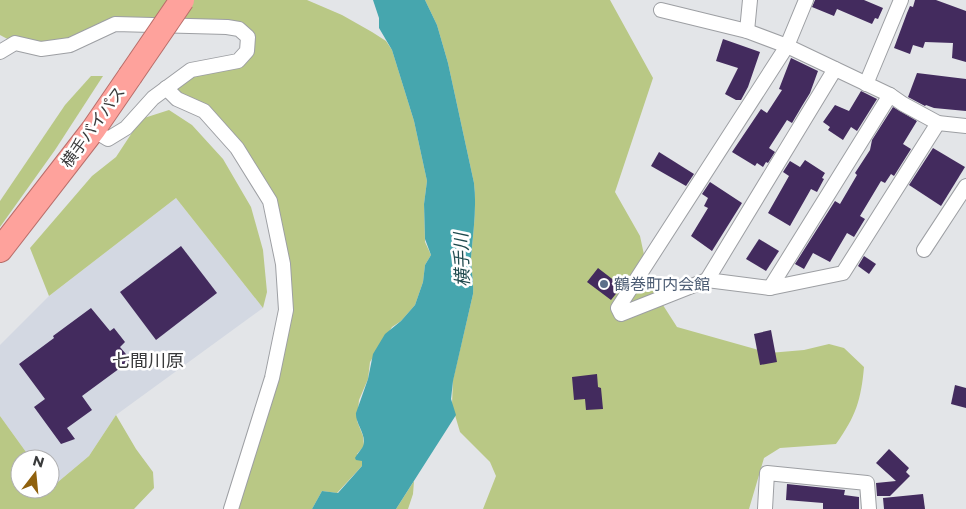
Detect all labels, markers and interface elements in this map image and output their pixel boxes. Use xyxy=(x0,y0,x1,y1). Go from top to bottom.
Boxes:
street label: 横手バイパス xyxy=(57,83,129,171)
water label: 横手川 xyxy=(450,231,474,287)
place label: 鶴巻町内会館 xyxy=(614,275,710,294)
marker: 鶴巻町内会館 xyxy=(598,278,610,290)
district label: 七間川原 xyxy=(112,350,184,372)
north arrow xyxy=(10,449,60,499)
text: N xyxy=(31,451,47,472)

